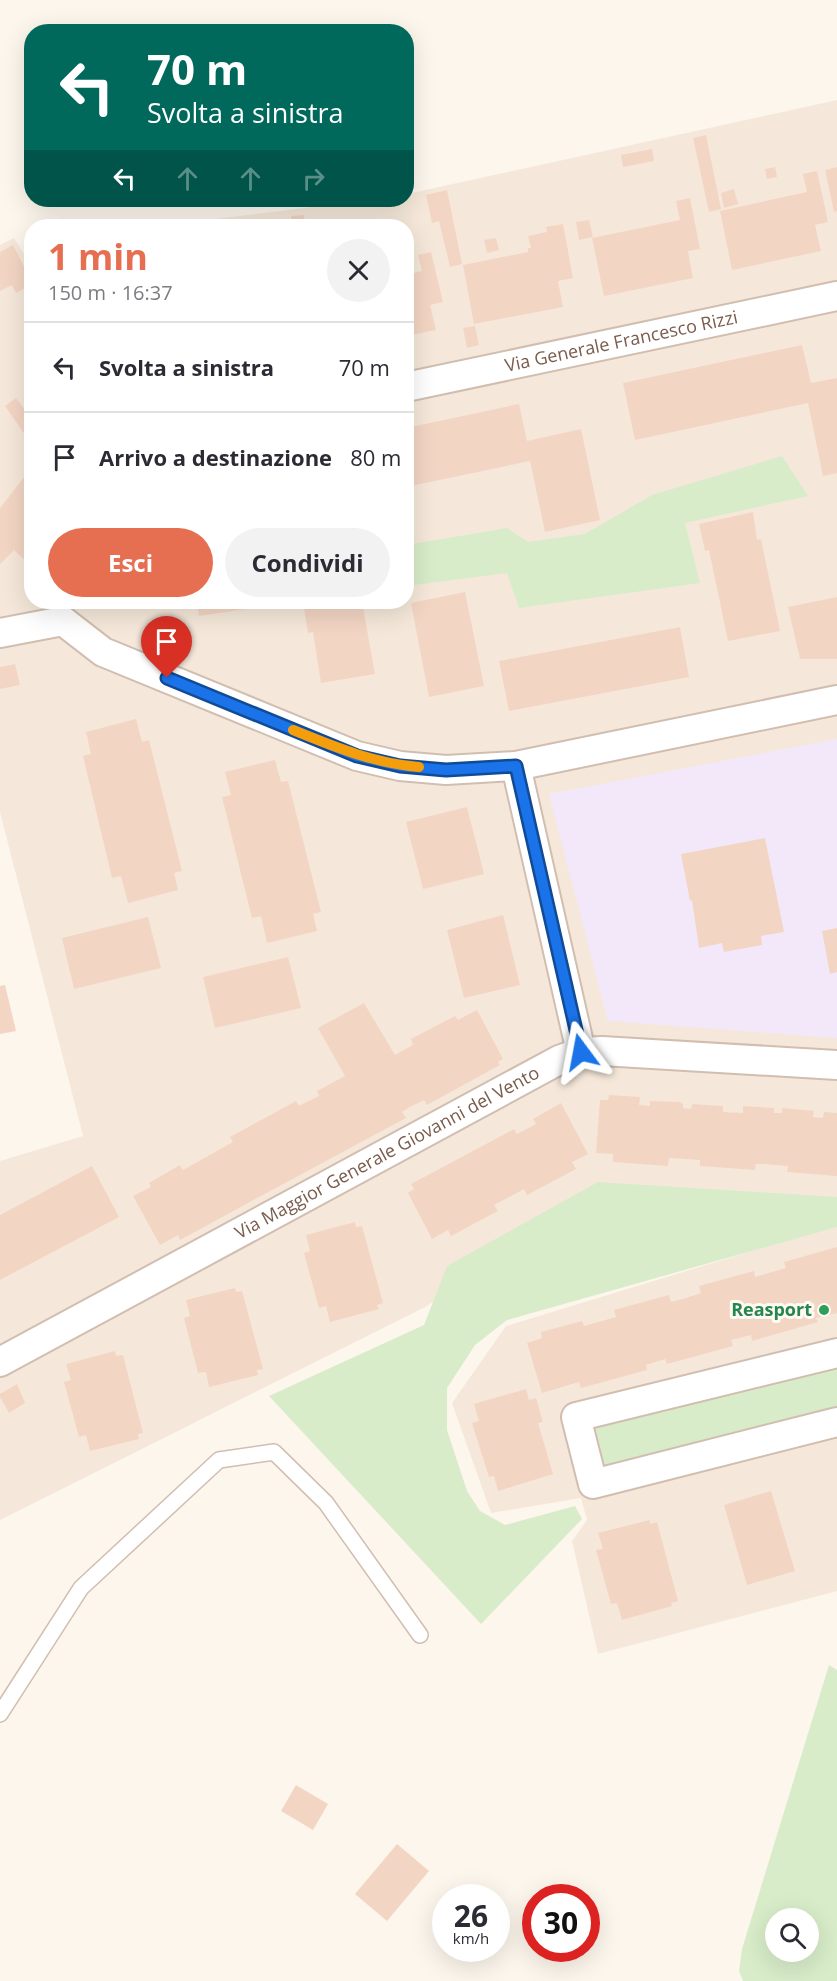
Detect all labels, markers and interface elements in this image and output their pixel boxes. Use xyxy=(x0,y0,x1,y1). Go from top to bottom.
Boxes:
text: 70 m xyxy=(147,40,247,97)
icon: left xyxy=(48,48,126,126)
text: Svolta a sinistra xyxy=(147,94,344,131)
icon: left xyxy=(108,162,141,195)
icon: ahead xyxy=(171,162,204,195)
icon: ahead xyxy=(234,162,267,195)
icon: right xyxy=(297,162,330,195)
text: 1 min xyxy=(48,232,148,281)
button: close xyxy=(327,239,390,302)
text: 150 m · 16:37 xyxy=(48,279,173,306)
street label: Via Generale Francesco Rizzi xyxy=(502,304,740,377)
icon: left xyxy=(48,351,81,384)
text: Svolta a sinistra xyxy=(99,352,274,382)
text: 70 m xyxy=(339,352,390,382)
icon: arrive xyxy=(48,441,81,474)
text: Arrivo a destinazione xyxy=(99,442,332,472)
text: 80 m xyxy=(350,442,401,472)
button: Esci xyxy=(48,528,213,597)
button: Condividi xyxy=(225,528,390,597)
pin xyxy=(141,616,192,678)
icon: arrive xyxy=(150,625,183,658)
position arrow xyxy=(549,1020,613,1084)
street label: Via Maggior Generale Giovanni del Vento xyxy=(230,1060,543,1244)
place label: Reasport xyxy=(731,1297,812,1321)
marker: Reasport xyxy=(817,1303,831,1317)
speed limit sign: 30 xyxy=(522,1884,600,1962)
text: 26 xyxy=(454,1895,488,1936)
map controls xyxy=(765,1908,819,1962)
button: search xyxy=(765,1908,819,1962)
text: km/h xyxy=(453,1928,489,1948)

